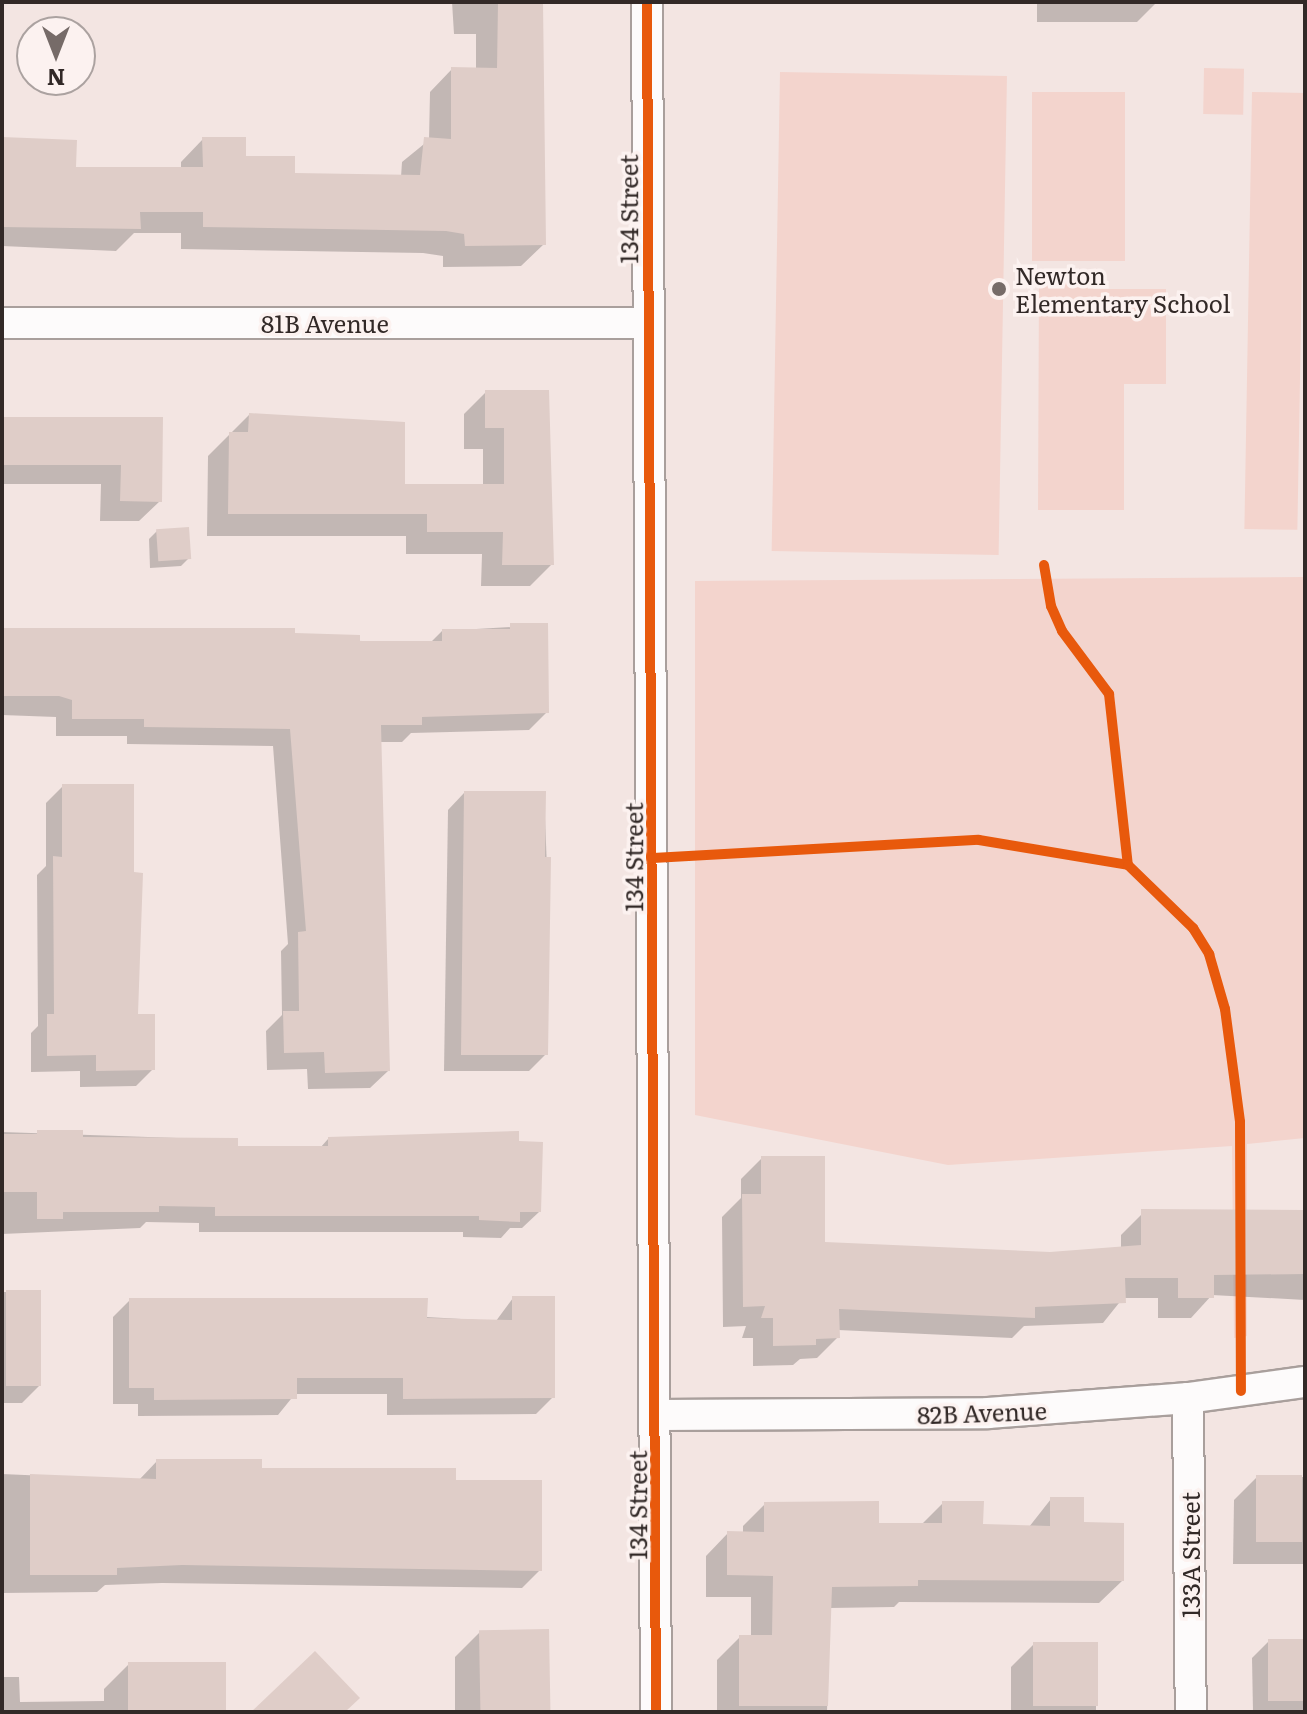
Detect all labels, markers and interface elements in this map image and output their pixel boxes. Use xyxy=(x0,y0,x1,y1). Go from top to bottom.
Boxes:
north arrow xyxy=(16,16,96,96)
text: N xyxy=(47,62,65,95)
street label: 134 Street xyxy=(614,154,642,264)
place label: Newton Elementary School xyxy=(1015,261,1231,317)
marker: Newton Elementary School xyxy=(990,280,1008,298)
street label: 81B Avenue xyxy=(261,309,389,337)
street label: 134 Street xyxy=(619,802,647,912)
street label: 82B Avenue xyxy=(917,1395,1047,1429)
street label: 134 Street xyxy=(623,1450,651,1560)
street label: 133A Street xyxy=(1176,1492,1204,1618)

